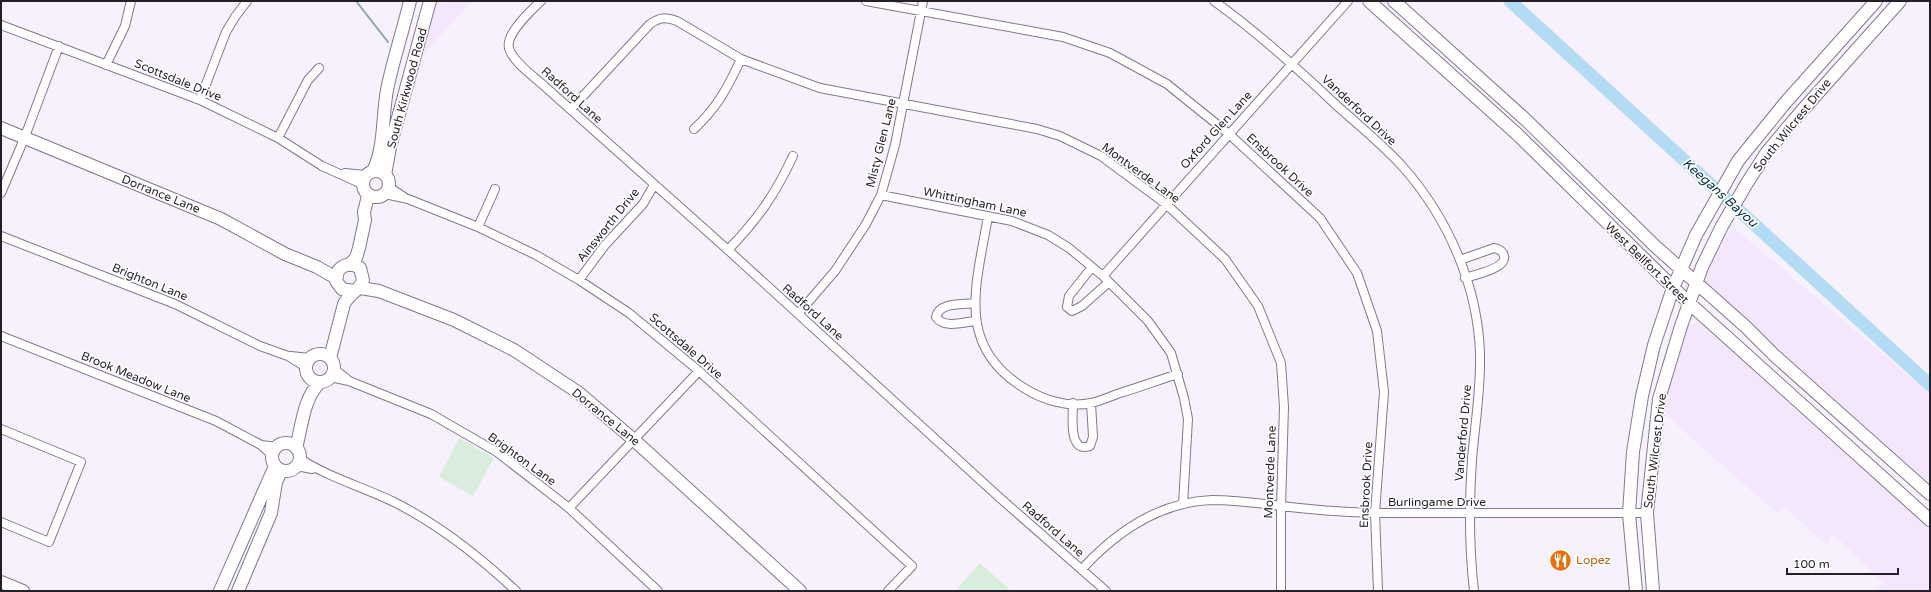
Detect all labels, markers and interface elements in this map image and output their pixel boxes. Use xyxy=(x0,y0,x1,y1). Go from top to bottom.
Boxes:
street label: South Kirkwood Road xyxy=(384,26,430,150)
street label: Scottsdale Drive xyxy=(132,56,224,104)
street label: Radford Lane xyxy=(539,64,606,126)
street label: Vanderford Drive xyxy=(1319,72,1399,148)
street label: South Wilcrest Drive xyxy=(1750,76,1834,174)
street label: Oxford Glen Lane xyxy=(1177,88,1255,172)
street label: Misty Glen Lane xyxy=(863,97,899,189)
street label: Ensbrook Drive xyxy=(1244,130,1317,200)
street label: Montverde Lane xyxy=(1099,140,1183,206)
water label: Keegans Bayou xyxy=(1679,155,1762,232)
street label: Dorrance Lane xyxy=(120,172,202,216)
street label: Whittingham Lane xyxy=(922,184,1028,220)
street label: Ainsworth Drive xyxy=(574,185,642,265)
street label: West Bellfort Street xyxy=(1602,219,1692,307)
street label: Brighton Lane xyxy=(110,260,190,304)
street label: Radford Lane xyxy=(780,281,847,343)
street label: Scottsdale Drive xyxy=(646,310,726,382)
street label: Brook Meadow Lane xyxy=(79,349,193,405)
street label: Vanderford Drive xyxy=(1452,384,1474,482)
street label: Dorrance Lane xyxy=(569,385,643,449)
street label: South Wilcrest Drive xyxy=(1641,393,1669,509)
street label: Montverde Lane xyxy=(1261,425,1279,519)
street label: Brighton Lane xyxy=(485,430,559,488)
street label: Ensbrook Drive xyxy=(1357,441,1375,529)
street label: Burlingame Drive xyxy=(1388,495,1486,509)
street label: Radford Lane xyxy=(1019,498,1087,560)
restaurant icon: Lopez xyxy=(1548,547,1574,573)
scale bar xyxy=(1787,550,1898,576)
place label: Lopez xyxy=(1576,553,1611,567)
text: 100 m xyxy=(1793,557,1830,571)

